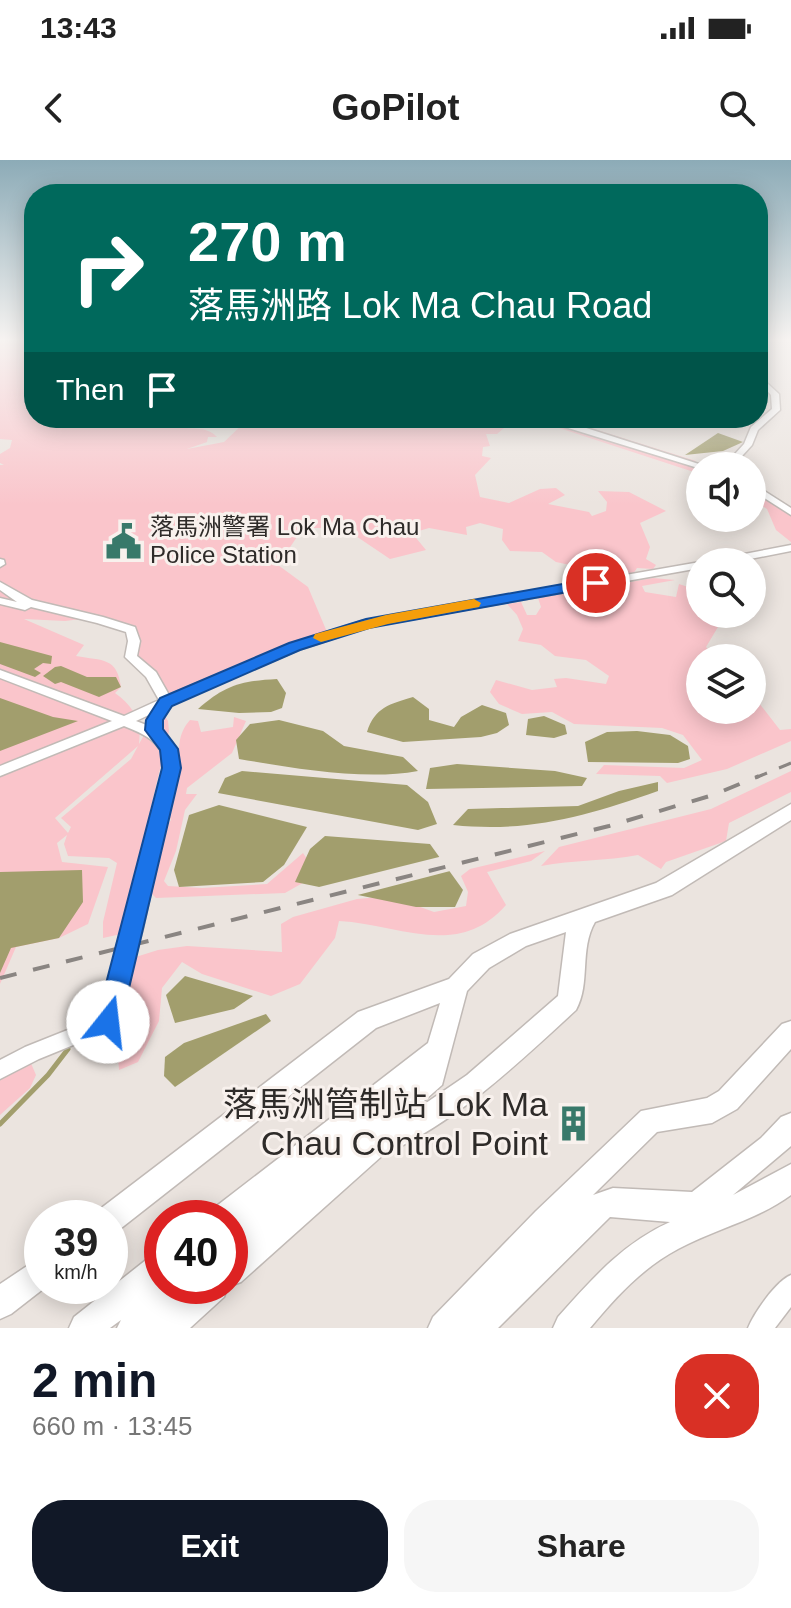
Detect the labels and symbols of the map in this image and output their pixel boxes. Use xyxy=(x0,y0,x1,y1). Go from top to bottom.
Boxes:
place label: 落馬洲警署 Lok Ma Chau Police Station xyxy=(150,513,419,568)
public building icon: 落馬洲警署 Lok Ma Chau Police Station xyxy=(105,522,143,560)
pin xyxy=(562,549,630,617)
position arrow xyxy=(66,980,150,1064)
place label: 落馬洲管制站 Lok Ma Chau Control Point xyxy=(223,1085,549,1162)
building icon: 落馬洲管制站 Lok Ma Chau Control Point xyxy=(555,1105,593,1143)
speed limit sign: 40 xyxy=(144,1200,248,1304)

